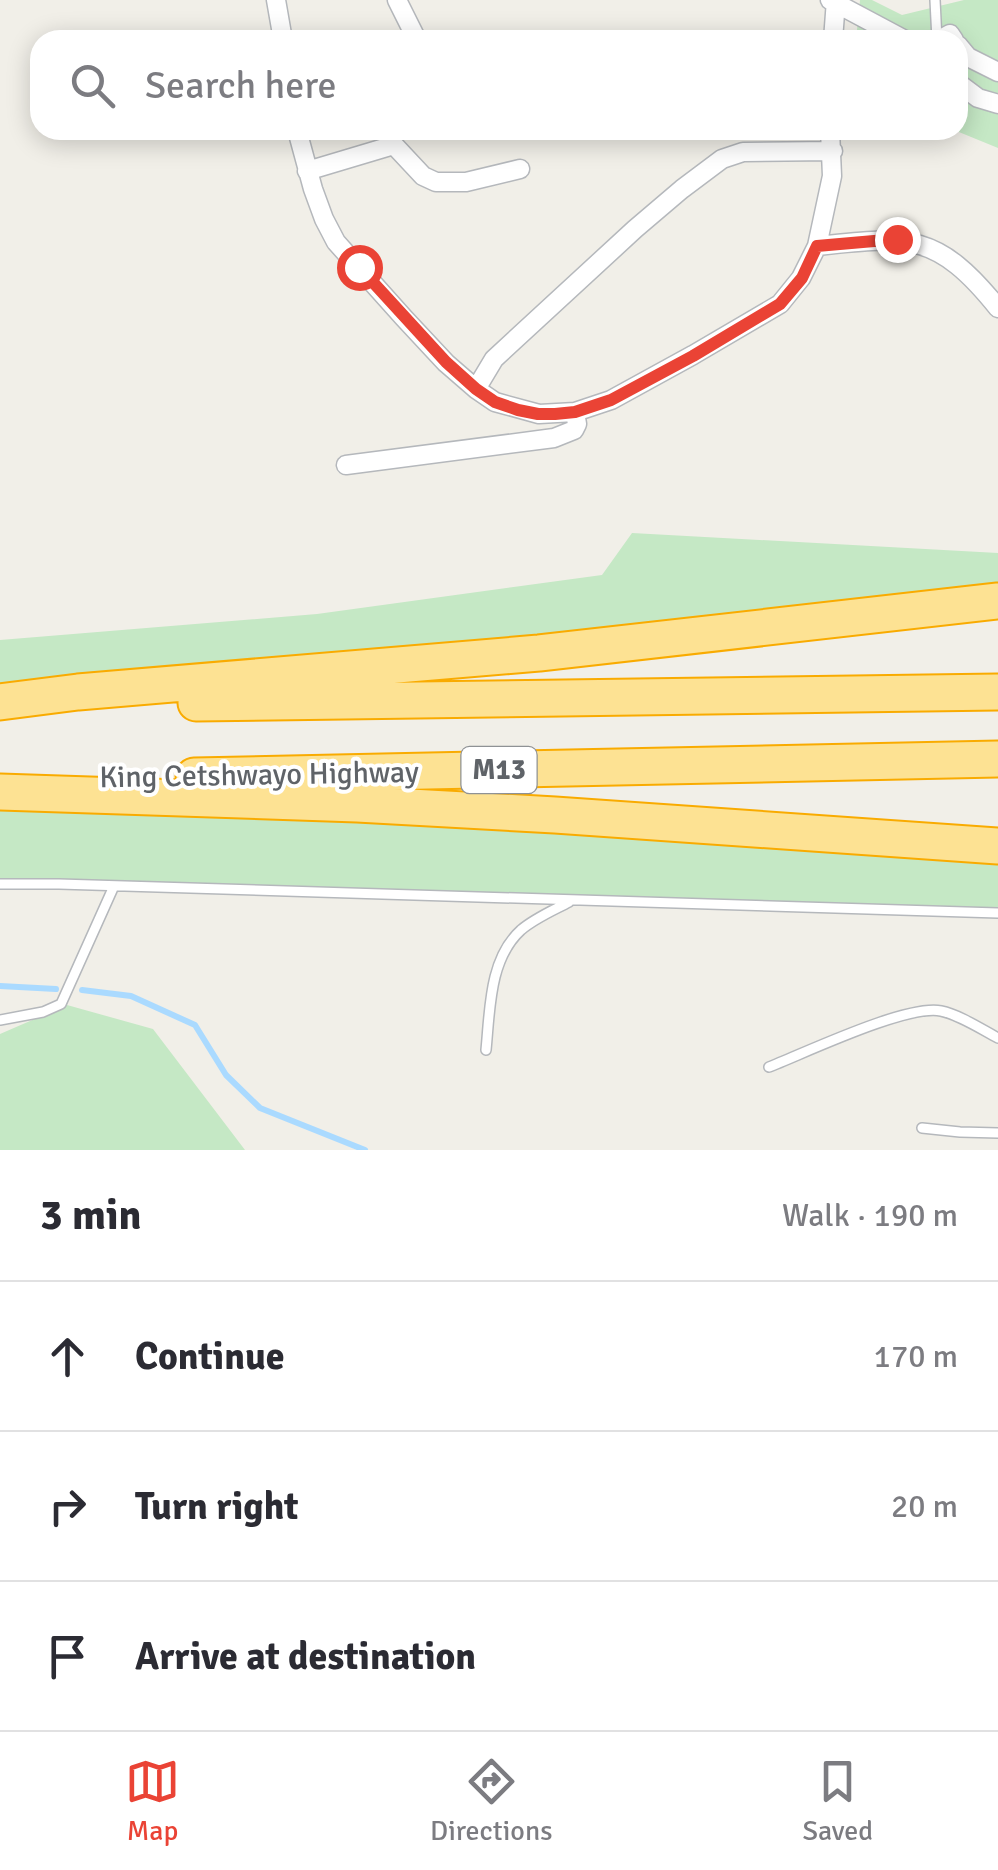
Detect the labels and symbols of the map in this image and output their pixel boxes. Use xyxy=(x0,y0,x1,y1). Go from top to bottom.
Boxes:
route end xyxy=(875,217,921,263)
route start xyxy=(337,245,383,291)
road number: M13 xyxy=(462,747,536,793)
street label: King Cetshwayo Highway xyxy=(99,754,419,796)

